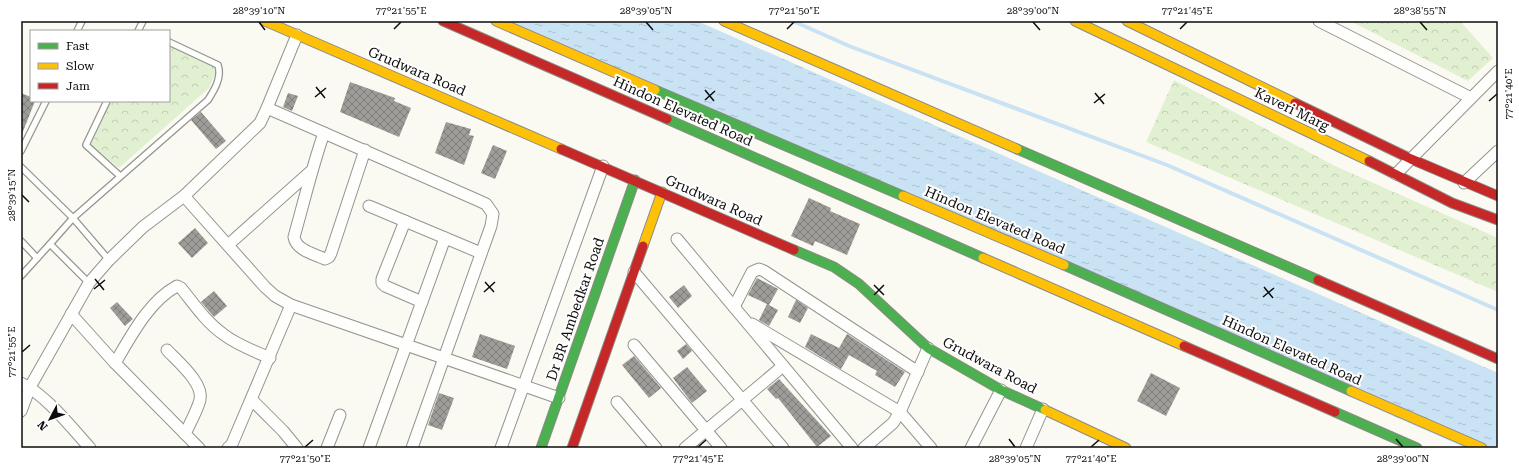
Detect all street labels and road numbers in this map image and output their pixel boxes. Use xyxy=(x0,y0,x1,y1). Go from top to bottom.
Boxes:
street label: Grudwara Road xyxy=(366,43,468,99)
street label: Hindon Elevated Road xyxy=(611,73,755,149)
street label: Kaveri Marg xyxy=(1252,84,1332,134)
street label: Grudwara Road xyxy=(663,171,765,229)
street label: Hindon Elevated Road xyxy=(922,183,1068,257)
street label: Dr BR Ambedkar Road xyxy=(543,235,607,383)
street label: Hindon Elevated Road xyxy=(1220,312,1364,388)
street label: Grudwara Road xyxy=(940,333,1040,397)

